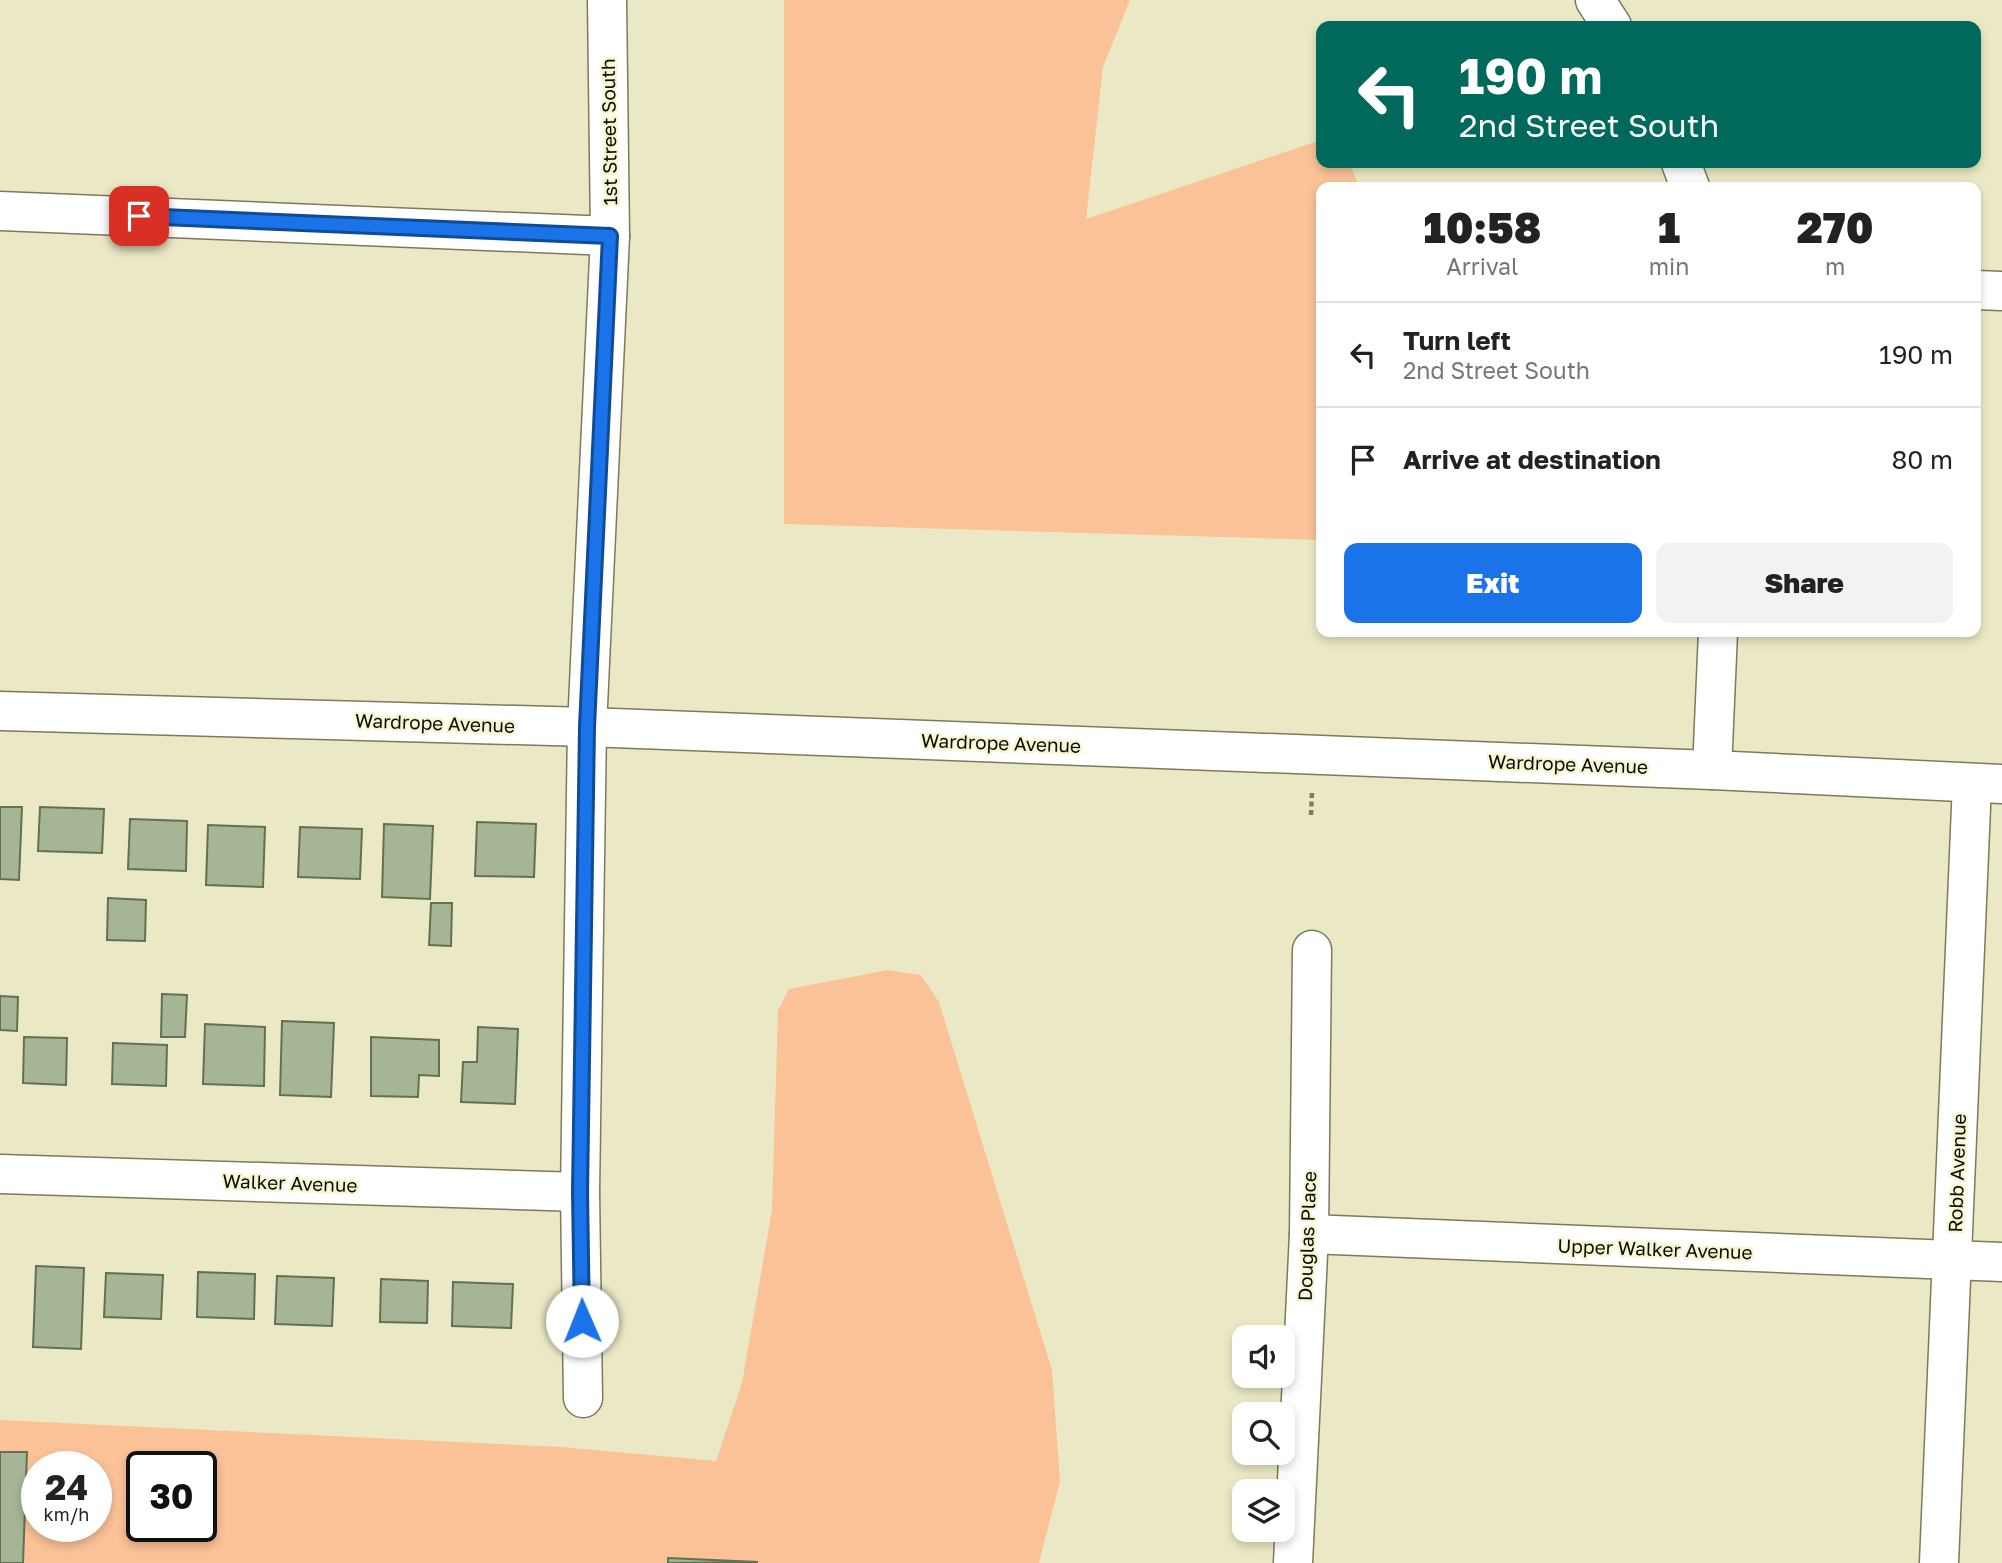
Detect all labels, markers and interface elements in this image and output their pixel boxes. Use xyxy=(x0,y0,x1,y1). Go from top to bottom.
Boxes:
text: 190 m xyxy=(1459,46,1602,105)
icon: left xyxy=(1344,49,1435,140)
street label: 1st Street South xyxy=(596,58,621,206)
text: 2nd Street South xyxy=(1459,106,1719,144)
pin xyxy=(109,186,169,246)
icon: arrive xyxy=(120,197,158,235)
text: 10:58 xyxy=(1423,202,1541,252)
text: 1 xyxy=(1658,202,1680,252)
text: 270 xyxy=(1797,202,1874,252)
text: Arrival xyxy=(1446,252,1518,280)
text: min xyxy=(1649,252,1689,280)
text: m xyxy=(1825,252,1845,280)
text: Turn left xyxy=(1403,325,1511,356)
icon: left xyxy=(1344,336,1382,374)
text: 190 m xyxy=(1879,339,1953,370)
text: 2nd Street South xyxy=(1403,356,1590,384)
icon: arrive xyxy=(1344,441,1382,479)
text: Arrive at destination xyxy=(1403,444,1661,475)
text: 80 m xyxy=(1892,444,1953,475)
button: Exit xyxy=(1344,543,1642,623)
button: Share xyxy=(1656,543,1953,623)
street label: Wardrope Avenue xyxy=(355,708,516,737)
street label: Wardrope Avenue xyxy=(921,728,1082,757)
street label: Wardrope Avenue xyxy=(1488,749,1649,778)
street label: Robb Avenue xyxy=(1943,1113,1970,1233)
street label: Walker Avenue xyxy=(222,1169,358,1196)
street label: Douglas Place xyxy=(1293,1171,1320,1301)
street label: Upper Walker Avenue xyxy=(1557,1234,1753,1263)
position arrow xyxy=(545,1284,619,1358)
map controls xyxy=(1232,1325,1295,1542)
button: sound xyxy=(1232,1325,1295,1388)
button: search xyxy=(1232,1402,1295,1465)
speed limit sign: 30 xyxy=(126,1451,217,1542)
text: 24 xyxy=(45,1466,88,1508)
button: layers xyxy=(1232,1479,1295,1542)
text: km/h xyxy=(44,1503,89,1525)

